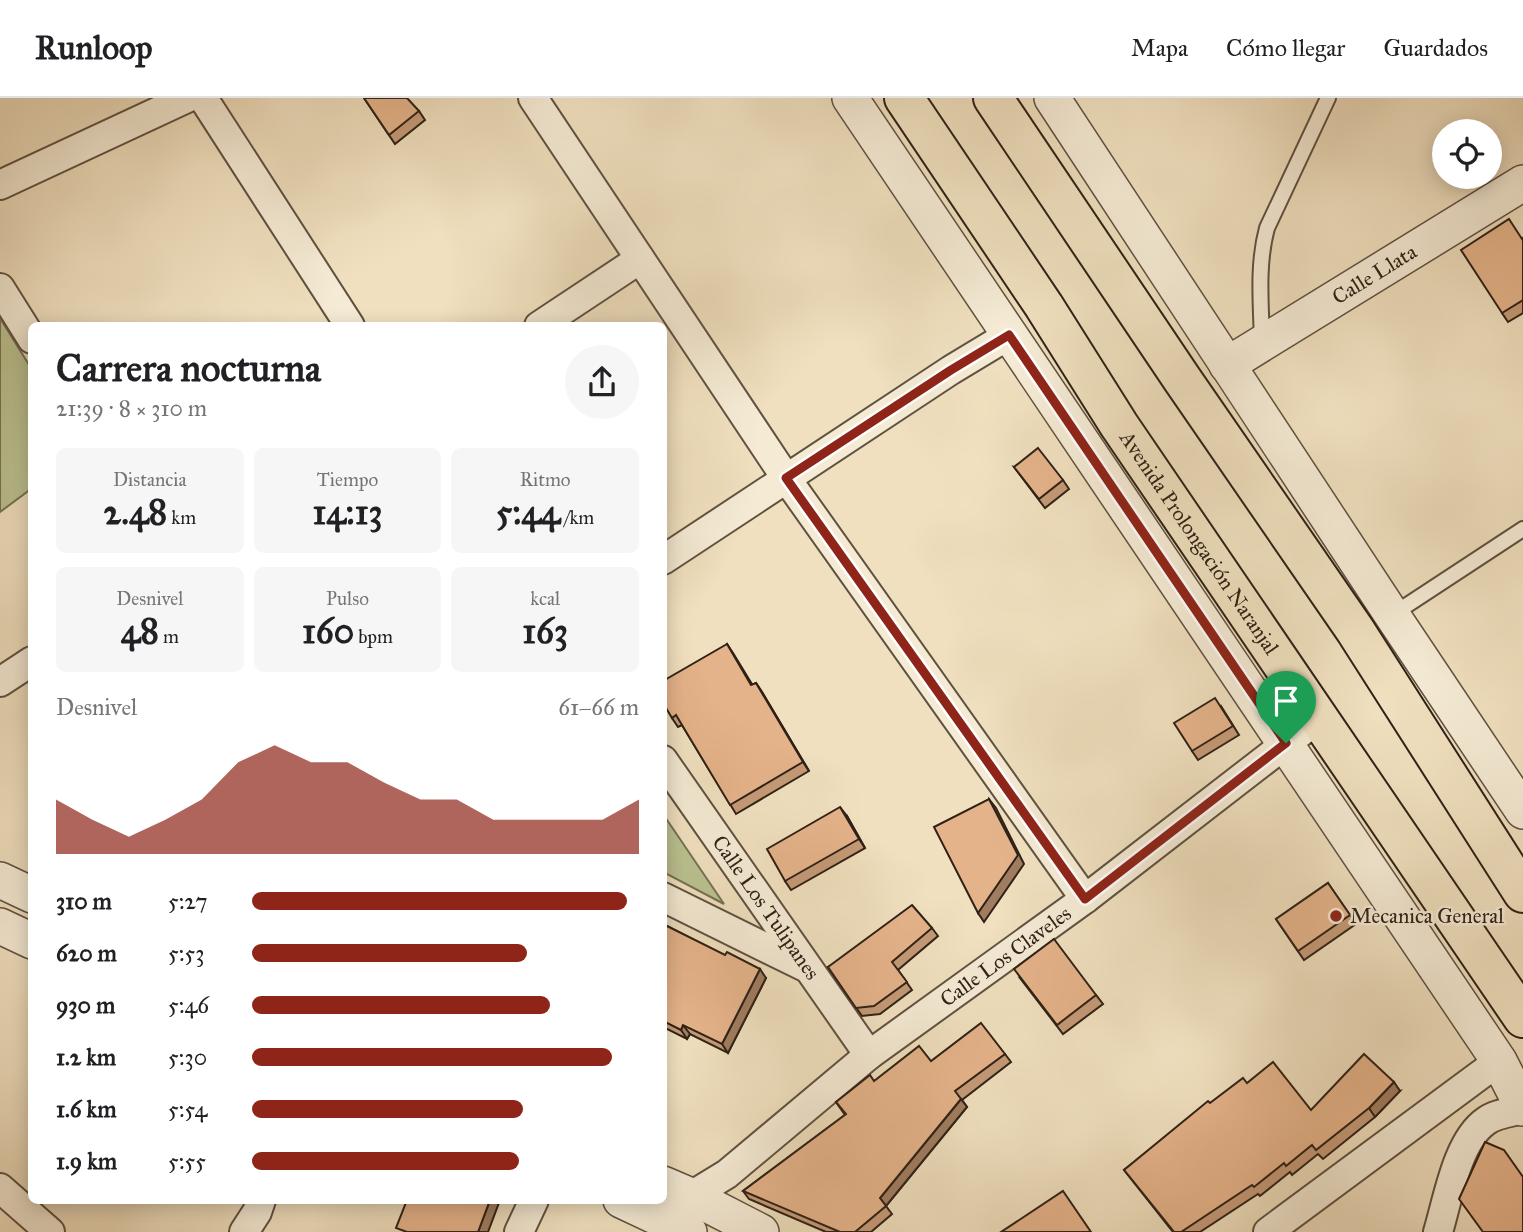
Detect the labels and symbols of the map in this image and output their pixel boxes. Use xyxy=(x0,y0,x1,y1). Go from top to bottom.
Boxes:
street label: Calle Llata xyxy=(1327,239,1421,310)
street label: Avenida Prolongación Naranjal xyxy=(1113,425,1285,660)
pin xyxy=(1256,671,1316,743)
street label: Calle Los Tulipanes xyxy=(707,830,825,985)
street label: Calle Los Claveles xyxy=(935,900,1076,1012)
place label: Mecanica General xyxy=(1350,903,1504,929)
marker: Mecanica General xyxy=(1328,908,1344,924)

